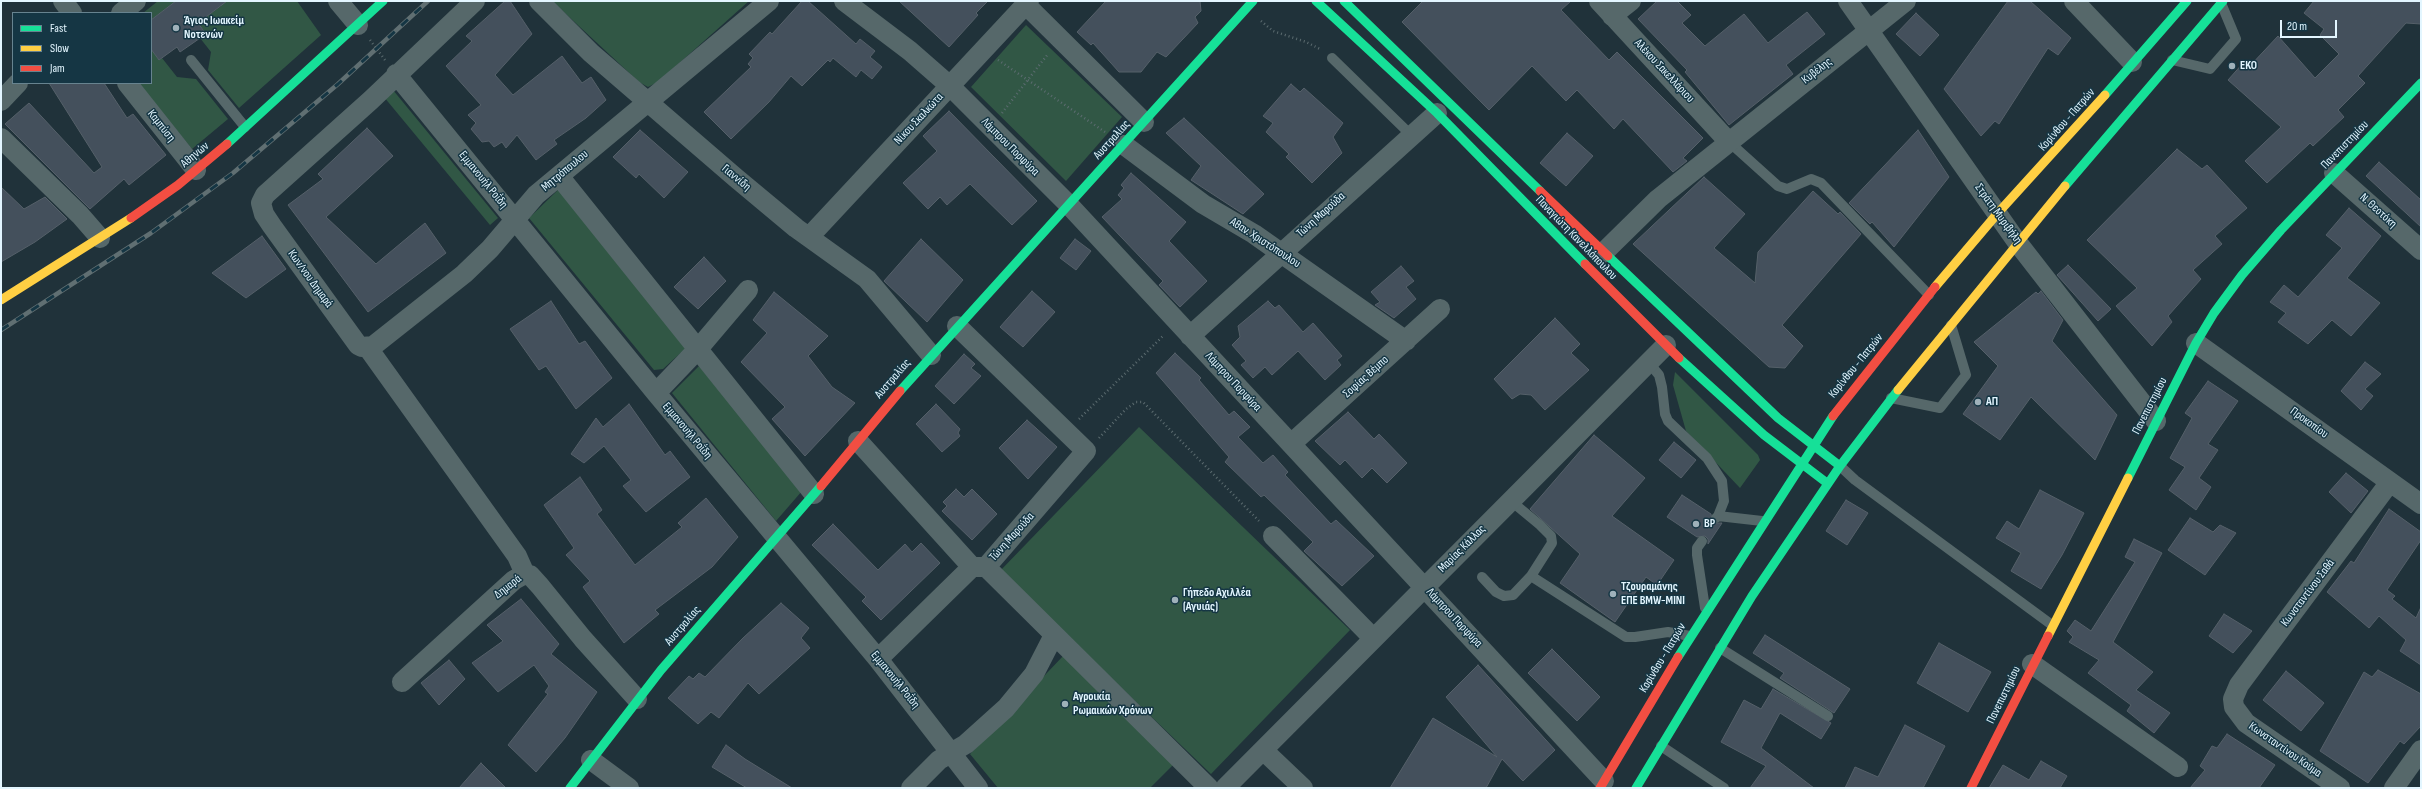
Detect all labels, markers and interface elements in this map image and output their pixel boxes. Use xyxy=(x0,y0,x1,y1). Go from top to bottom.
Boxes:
legend xyxy=(12,12,152,84)
scale bar xyxy=(2282,12,2339,38)
place label: Άγιος Ιωακείμ Νοτενών xyxy=(184,14,244,42)
text: 20 m xyxy=(2287,19,2307,34)
text: Fast xyxy=(50,21,67,36)
marker: Άγιος Ιωακείμ Νοτενών xyxy=(171,23,181,33)
street label: Αλέκου Σακελλάριου xyxy=(1631,36,1697,106)
text: Slow xyxy=(50,41,69,56)
street label: Κυβέλης xyxy=(1799,55,1835,87)
place label: EKO xyxy=(2240,59,2257,73)
text: Jam xyxy=(50,61,65,76)
marker: EKO xyxy=(2227,61,2237,71)
street label: Κορίνθου - Πατρών xyxy=(2036,86,2098,154)
street label: Νίκου Σκαλκώτα xyxy=(891,90,947,148)
street label: Καμπύση xyxy=(144,107,178,145)
street label: Λάμπρου Πορφύρα xyxy=(978,115,1042,179)
street label: Αυστραλίας xyxy=(1091,117,1133,163)
street label: Πανεπιστημίου xyxy=(2318,118,2372,172)
street label: Αθηνών xyxy=(178,139,212,171)
street label: Μητρόπουλου xyxy=(539,147,591,195)
street label: Εμμανουήλ Ροΐδη xyxy=(455,148,511,212)
street label: Γιαννίδη xyxy=(718,162,754,194)
street label: Στράτη Μυριβήλη xyxy=(1971,181,2025,247)
street label: Τώνη Μαρούδα xyxy=(1294,189,1348,241)
street label: Ν. Θεοτόκη xyxy=(2357,191,2399,231)
street label: Παναγιώτη Κανελλόπουλου xyxy=(1532,193,1620,283)
street label: Αθαν. Χριστόπουλου xyxy=(1227,215,1303,271)
street label: Κων/νου Δημαρά xyxy=(284,247,336,311)
street label: Κορίνθου - Πατρών xyxy=(1826,331,1886,401)
street label: Λάμπρου Πορφύρα xyxy=(1202,349,1264,415)
street label: Σοφίας Βέμπο xyxy=(1340,353,1392,401)
street label: Αυστραλίας xyxy=(872,356,914,402)
street label: Πανεπιστημίου xyxy=(2130,375,2170,437)
place label: ΑΠ xyxy=(1986,395,1998,409)
marker: ΑΠ xyxy=(1973,397,1983,407)
street label: Εμμανουήλ Ροΐδη xyxy=(659,400,715,462)
street label: Προκοπίου xyxy=(2287,404,2331,442)
street label: Τώνη Μαρούδα xyxy=(986,510,1038,564)
place label: BP xyxy=(1704,517,1715,531)
marker: BP xyxy=(1691,519,1701,529)
street label: Μαρίας Κάλλας xyxy=(1435,522,1489,576)
street label: Κωνσταντίνου Σαθά xyxy=(2278,557,2338,629)
street label: Δημαρά xyxy=(492,572,524,602)
place label: Τζουραμάνης ΕΠΕ BMW-MINI xyxy=(1621,580,1685,608)
street label: Λάμπρου Πορφύρα xyxy=(1423,585,1485,651)
place label: Γήπεδο Αχιλλέα (Αγυιάς) xyxy=(1183,586,1251,614)
marker: Τζουραμάνης ΕΠΕ BMW-MINI xyxy=(1608,589,1618,599)
marker: Γήπεδο Αχιλλέα (Αγυιάς) xyxy=(1170,595,1180,605)
street label: Αυστραλίας xyxy=(662,603,704,649)
street label: Κορίνθου - Πατρών xyxy=(1637,621,1689,695)
street label: Εμμανουήλ Ροΐδη xyxy=(867,648,923,712)
street label: Πανεπιστημίου xyxy=(1984,664,2024,726)
place label: Αγροικία Ρωμαικών Χρόνων xyxy=(1073,690,1153,718)
marker: Αγροικία Ρωμαικών Χρόνων xyxy=(1060,699,1070,709)
street label: Κωνσταντίνου Κούμα xyxy=(2246,719,2324,781)

